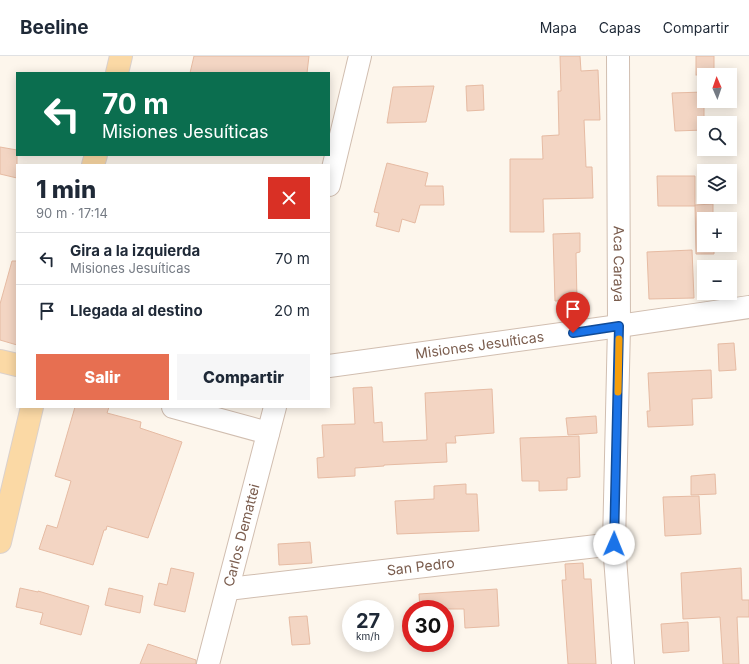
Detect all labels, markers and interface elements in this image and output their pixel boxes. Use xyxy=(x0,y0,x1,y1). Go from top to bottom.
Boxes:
text: Beeline xyxy=(20,16,89,39)
text: Mapa xyxy=(540,19,577,36)
text: Capas xyxy=(599,19,641,36)
text: Compartir xyxy=(663,19,729,36)
north arrow xyxy=(697,68,737,108)
map controls xyxy=(697,68,737,300)
text: 70 m xyxy=(102,87,169,121)
icon: left xyxy=(36,88,88,140)
button: search xyxy=(697,116,737,156)
text: Misiones Jesuíticas xyxy=(102,121,269,142)
button: layers xyxy=(697,164,737,204)
text: 1 min xyxy=(36,175,96,204)
button: close xyxy=(268,177,310,219)
text: 90 m · 17:14 xyxy=(36,205,108,221)
button: + xyxy=(697,212,737,252)
street label: Aca Caraya xyxy=(611,226,628,302)
text: Gira a la izquierda xyxy=(70,241,200,260)
icon: left xyxy=(36,248,58,270)
text: 70 m xyxy=(275,249,310,268)
text: Misiones Jesuíticas xyxy=(70,260,190,276)
button: − xyxy=(697,260,737,300)
pin xyxy=(556,292,590,333)
icon: arrive xyxy=(562,298,584,320)
icon: arrive xyxy=(36,300,58,322)
text: Llegada al destino xyxy=(70,301,203,320)
text: 20 m xyxy=(274,301,310,320)
street label: Misiones Jesuíticas xyxy=(414,327,545,362)
button: Salir xyxy=(36,354,169,400)
button: Compartir xyxy=(177,354,310,400)
street label: Carlos Demattei xyxy=(220,482,263,588)
position arrow xyxy=(593,523,635,565)
street label: San Pedro xyxy=(386,554,455,578)
speed limit sign: 30 xyxy=(402,600,454,652)
text: 27 xyxy=(356,609,380,633)
text: km/h xyxy=(356,630,380,642)

